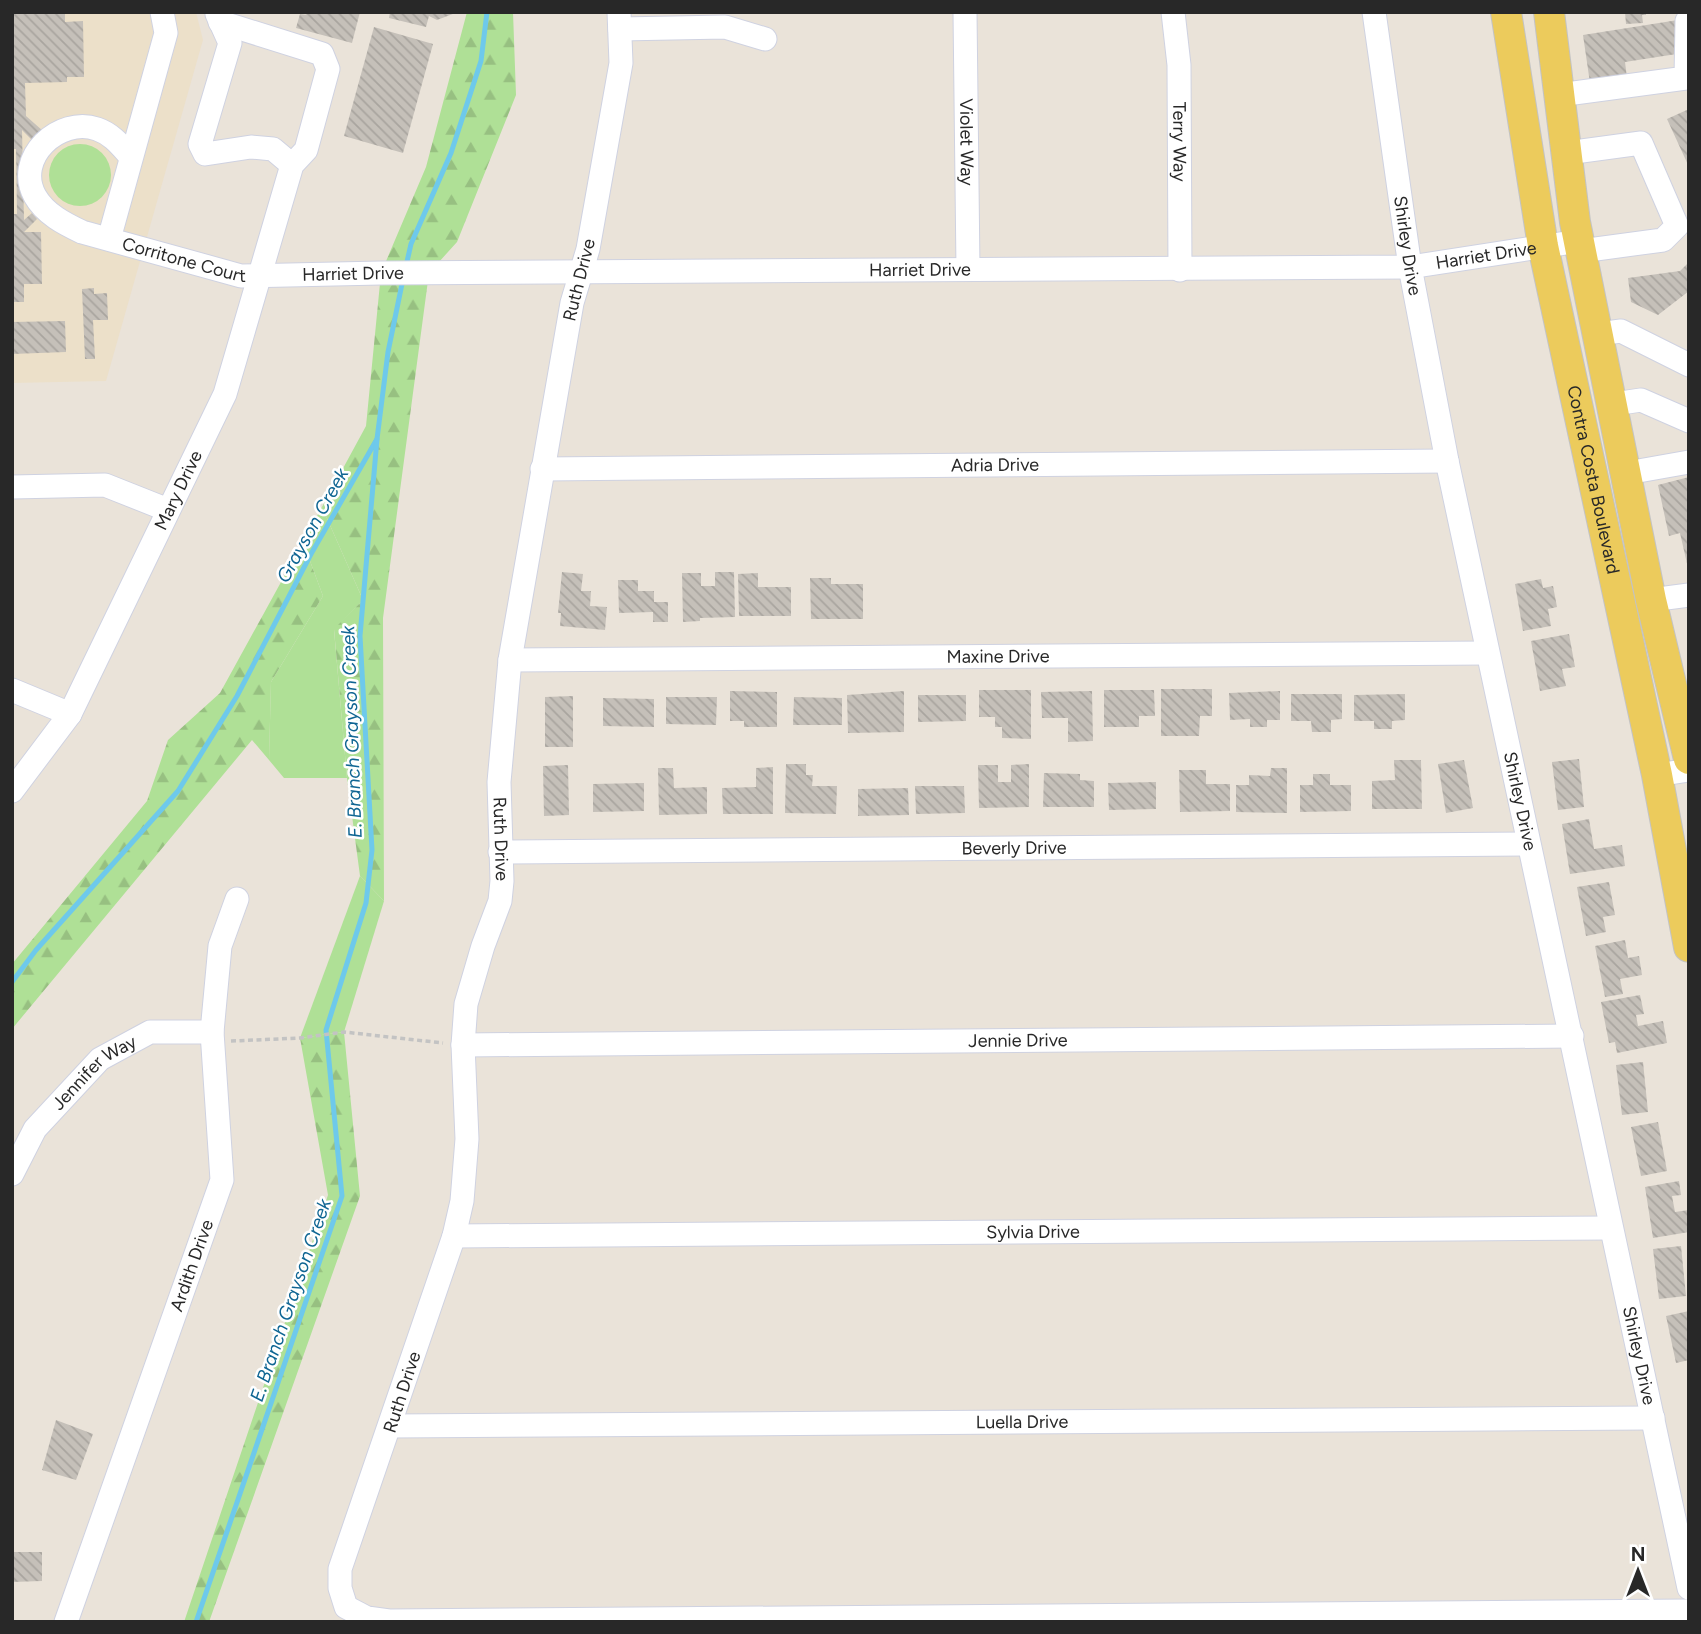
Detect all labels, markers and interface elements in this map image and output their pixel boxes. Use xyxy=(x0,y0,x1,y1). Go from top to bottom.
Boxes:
street label: Violet Way xyxy=(955,98,978,186)
street label: Terry Way xyxy=(1168,102,1191,182)
street label: Shirley Drive xyxy=(1389,194,1426,297)
street label: Corritone Court xyxy=(120,233,246,287)
street label: Ruth Drive xyxy=(558,236,600,324)
street label: Harriet Drive xyxy=(1434,237,1538,274)
street label: Harriet Drive xyxy=(869,259,971,281)
street label: Harriet Drive xyxy=(302,262,404,286)
street label: Contra Costa Boulevard xyxy=(1562,383,1624,576)
street label: Mary Drive xyxy=(150,447,207,534)
street label: Adria Drive xyxy=(951,454,1039,476)
water label: Grayson Creek xyxy=(271,463,354,587)
water label: E. Branch Grayson Creek xyxy=(336,624,367,839)
street label: Maxine Drive xyxy=(946,645,1050,668)
street label: Shirley Drive xyxy=(1499,750,1541,853)
street label: Ruth Drive xyxy=(488,796,513,882)
street label: Beverly Drive xyxy=(961,837,1067,859)
street label: Jennie Drive xyxy=(968,1029,1068,1052)
street label: Jennifer Way xyxy=(47,1030,141,1115)
water label: E. Branch Grayson Creek xyxy=(245,1195,336,1405)
street label: Ardith Drive xyxy=(165,1216,218,1314)
street label: Sylvia Drive xyxy=(986,1221,1080,1243)
street label: Shirley Drive xyxy=(1618,1304,1660,1407)
street label: Ruth Drive xyxy=(379,1348,426,1435)
street label: Luella Drive xyxy=(976,1411,1068,1433)
north arrow xyxy=(1603,1536,1673,1606)
text: N xyxy=(1631,1543,1645,1566)

